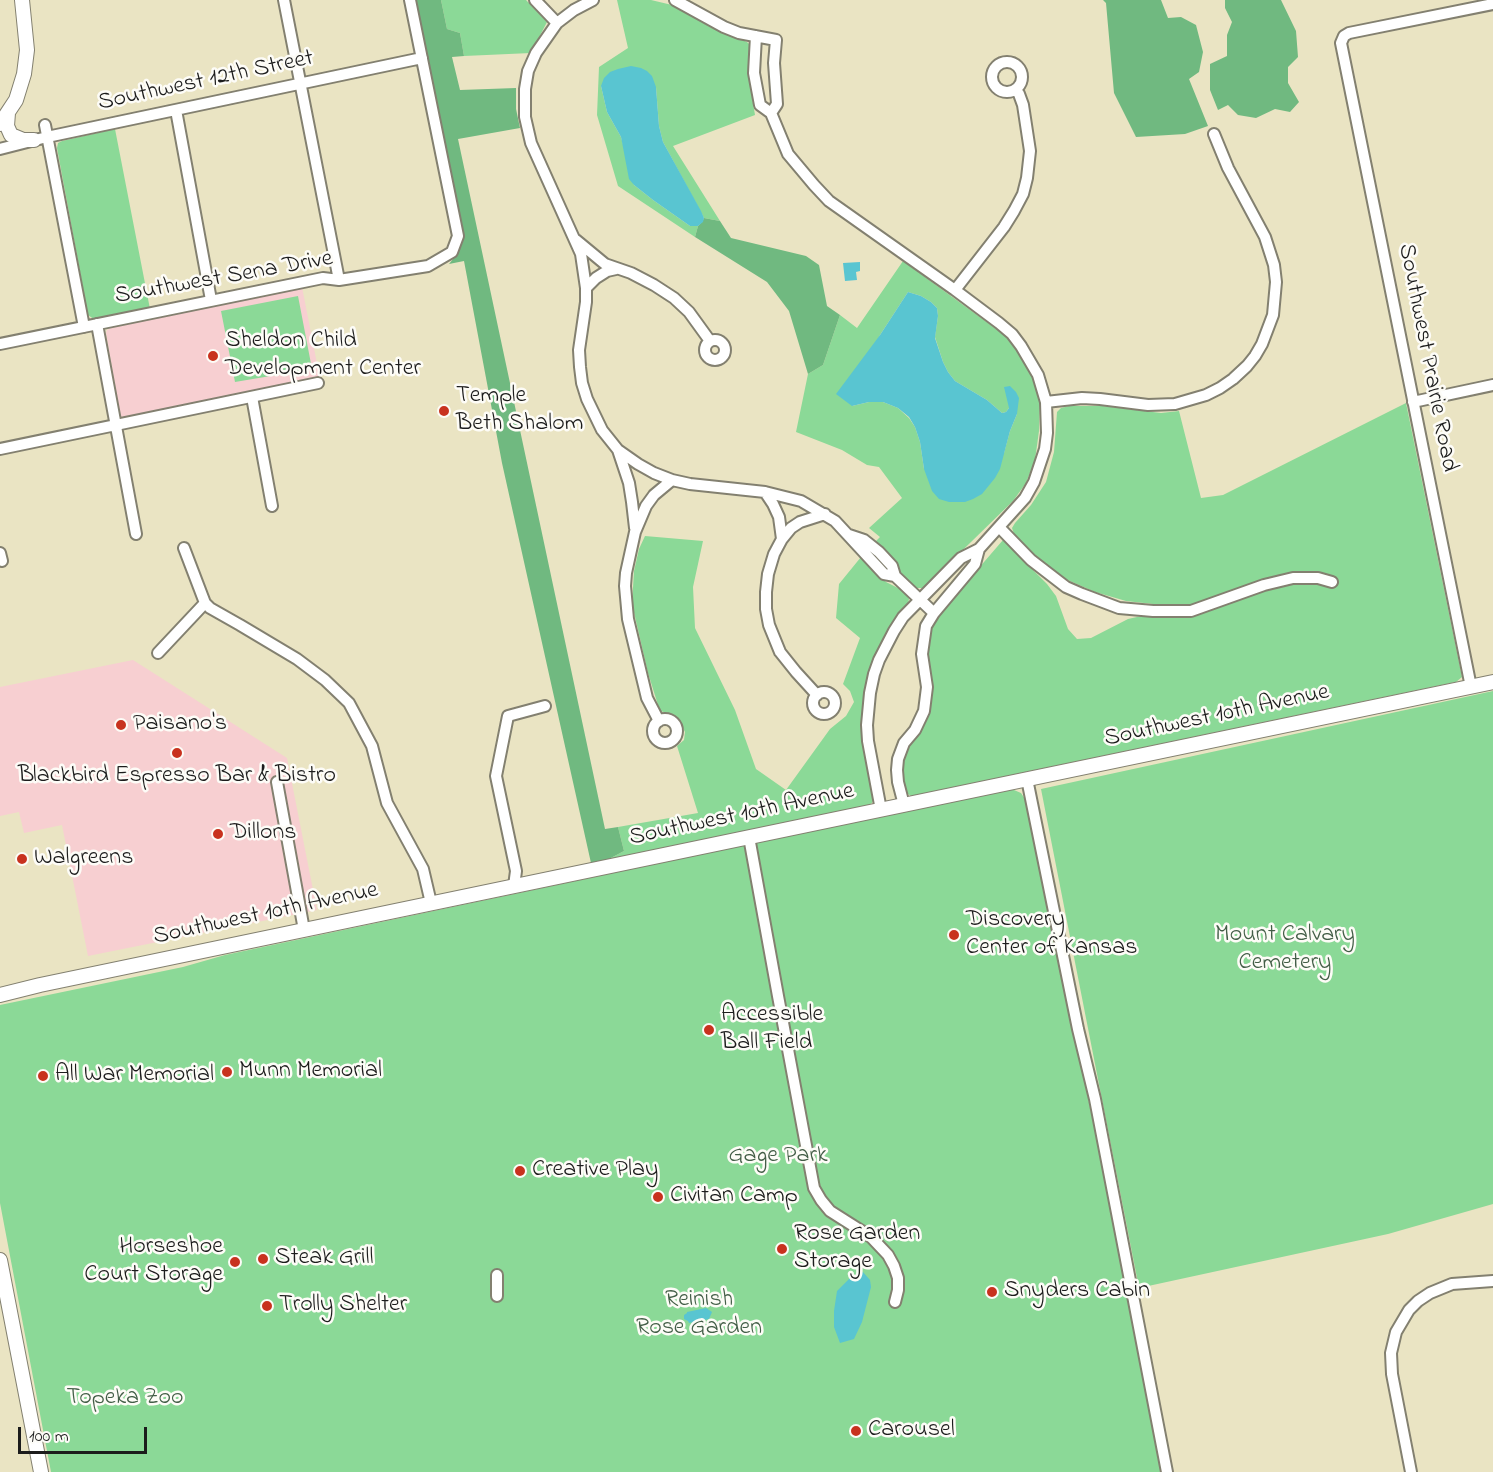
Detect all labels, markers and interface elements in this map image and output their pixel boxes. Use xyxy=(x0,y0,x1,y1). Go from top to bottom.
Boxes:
street label: Southwest 12th Street xyxy=(96,45,316,119)
street label: Southwest Prairie Road xyxy=(1390,242,1462,474)
street label: Southwest Sena Drive xyxy=(113,246,335,312)
place label: Sheldon Child Development Center xyxy=(225,328,421,384)
marker: Sheldon Child Development Center xyxy=(206,349,220,363)
place label: Temple Beth Shalom xyxy=(456,383,583,439)
marker: Temple Beth Shalom xyxy=(437,404,451,418)
street label: Southwest 10th Avenue xyxy=(1102,679,1332,755)
place label: Paisano's xyxy=(133,711,227,739)
marker: Paisano's xyxy=(114,718,128,732)
marker: Blackbird Espresso Bar & Bistro xyxy=(170,746,184,760)
place label: Blackbird Espresso Bar & Bistro xyxy=(18,763,336,791)
street label: Southwest 10th Avenue xyxy=(627,778,857,854)
place label: Dillons xyxy=(230,820,297,848)
marker: Dillons xyxy=(211,827,225,841)
place label: Walgreens xyxy=(34,845,133,873)
marker: Walgreens xyxy=(15,852,29,866)
street label: Southwest 10th Avenue xyxy=(151,877,381,953)
place label: Discovery Center of Kansas xyxy=(966,907,1137,963)
park label: Mount Calvary Cemetery xyxy=(1215,922,1355,978)
marker: Discovery Center of Kansas xyxy=(947,928,961,942)
place label: Accessible Ball Field xyxy=(721,1002,823,1058)
marker: Accessible Ball Field xyxy=(702,1023,716,1037)
place label: Munn Memorial xyxy=(239,1058,382,1086)
place label: All War Memorial xyxy=(55,1062,214,1090)
marker: Munn Memorial xyxy=(220,1065,234,1079)
marker: All War Memorial xyxy=(36,1069,50,1083)
park label: Gage Park xyxy=(729,1143,827,1171)
place label: Creative Play xyxy=(532,1157,658,1185)
marker: Creative Play xyxy=(513,1164,527,1178)
place label: Civitan Camp xyxy=(670,1183,798,1211)
marker: Civitan Camp xyxy=(651,1190,665,1204)
place label: Rose Garden Storage xyxy=(794,1221,920,1277)
place label: Horseshoe Court Storage xyxy=(84,1234,223,1290)
marker: Rose Garden Storage xyxy=(775,1242,789,1256)
place label: Steak Grill xyxy=(275,1245,374,1273)
marker: Steak Grill xyxy=(256,1252,270,1266)
marker: Horseshoe Court Storage xyxy=(228,1255,242,1269)
place label: Snyders Cabin xyxy=(1004,1278,1150,1306)
marker: Snyders Cabin xyxy=(985,1285,999,1299)
park label: Reinish Rose Garden xyxy=(636,1287,762,1343)
place label: Trolly Shelter xyxy=(279,1292,407,1320)
marker: Trolly Shelter xyxy=(260,1299,274,1313)
park label: Topeka Zoo xyxy=(66,1385,184,1413)
scale bar xyxy=(21,1415,150,1453)
place label: Carousel xyxy=(868,1417,955,1445)
text: 100 m xyxy=(29,1424,69,1450)
marker: Carousel xyxy=(849,1424,863,1438)

